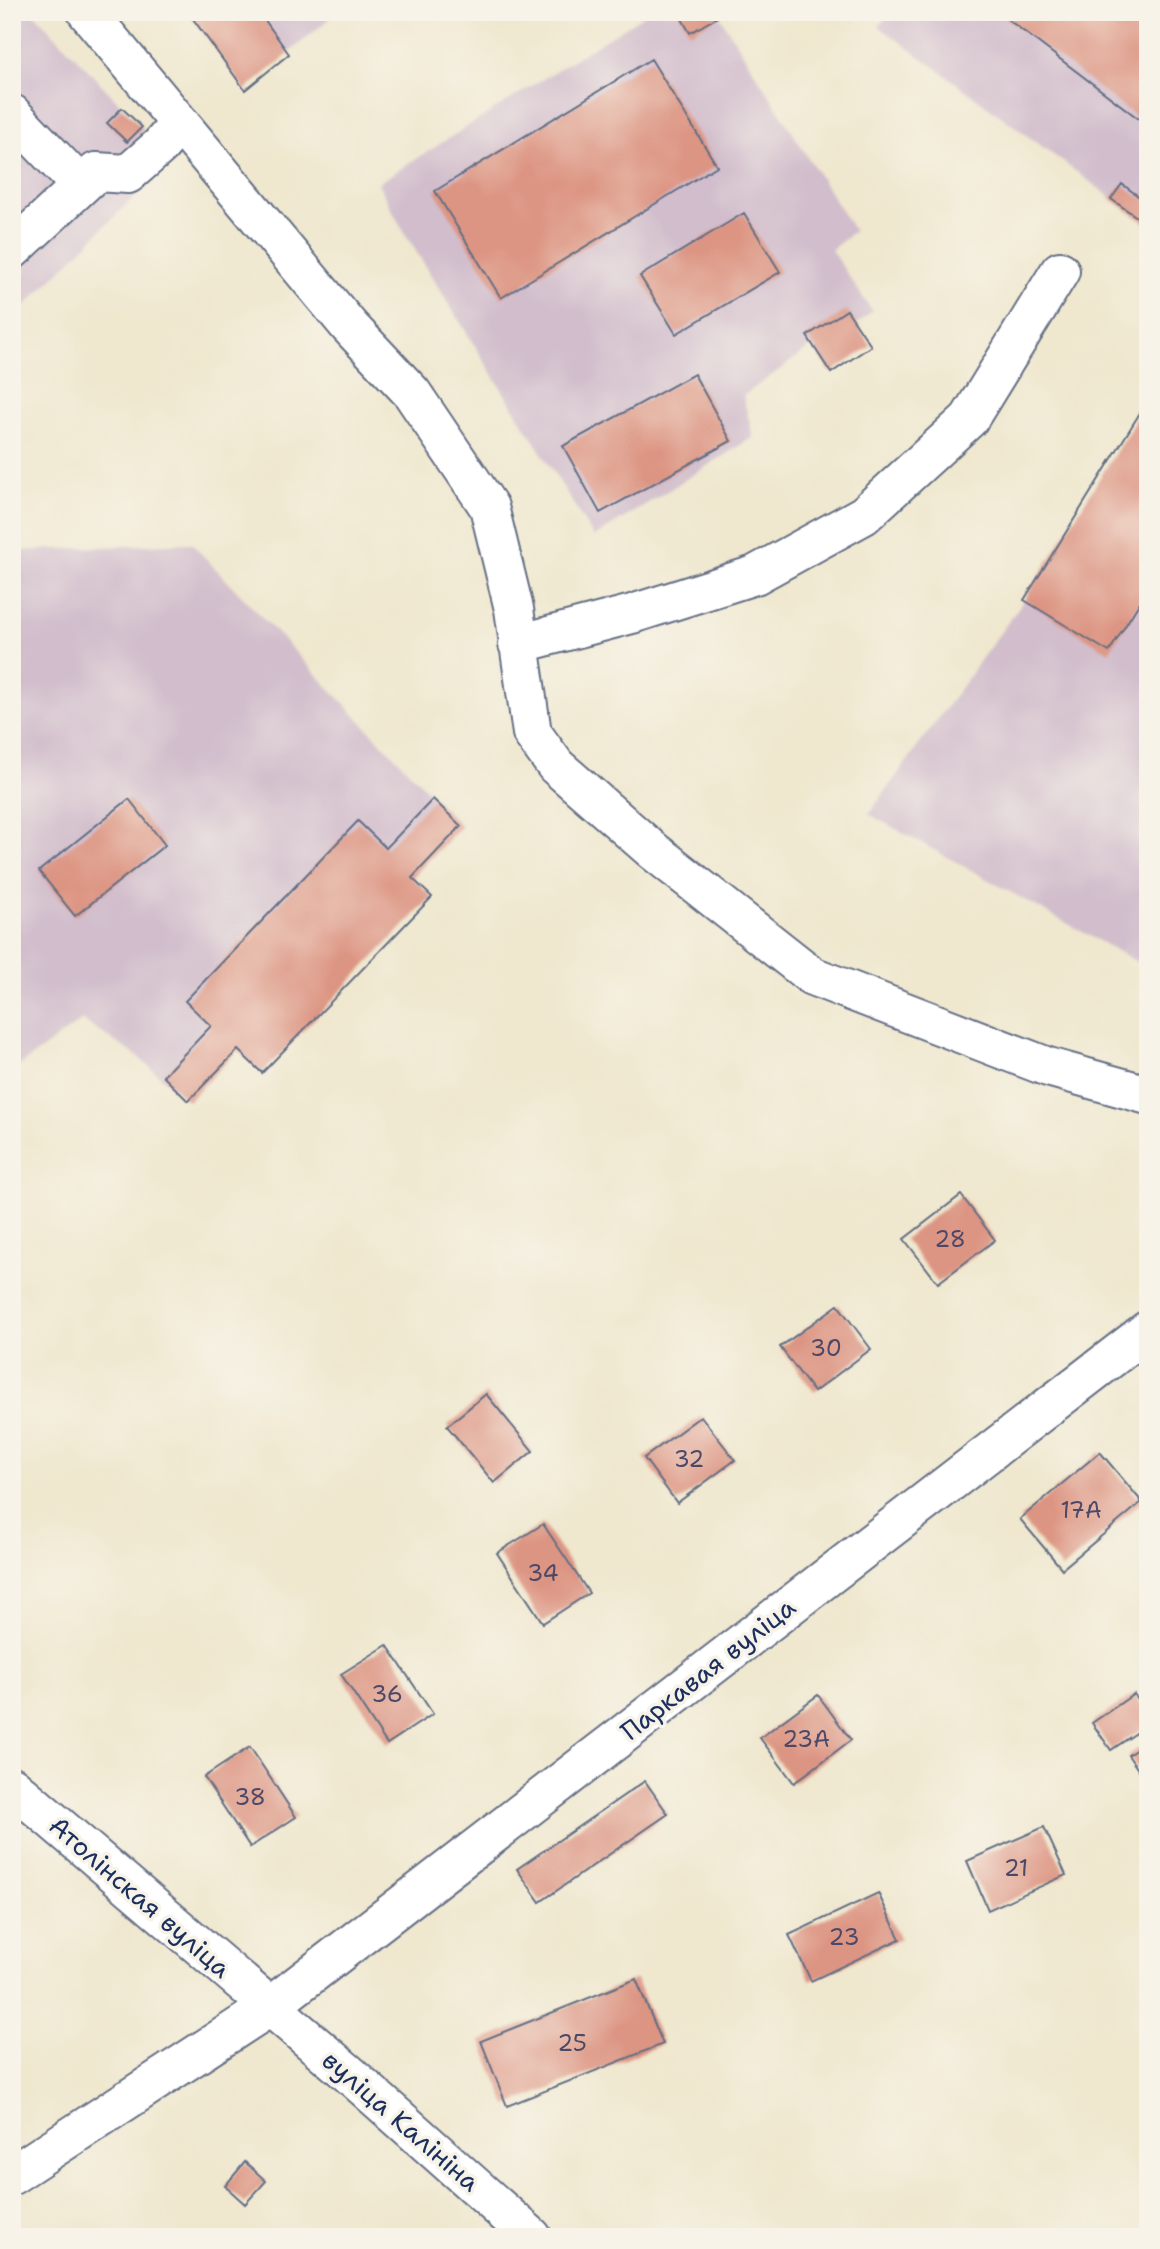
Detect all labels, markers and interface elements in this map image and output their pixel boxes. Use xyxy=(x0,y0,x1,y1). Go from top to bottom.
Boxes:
house number: 28 xyxy=(934,1224,966,1254)
house number: 30 xyxy=(810,1333,842,1363)
house number: 32 xyxy=(674,1444,704,1474)
house number: 17А xyxy=(1060,1495,1102,1525)
house number: 34 xyxy=(527,1558,559,1588)
street label: Паркавая вуліца xyxy=(613,1589,802,1748)
house number: 36 xyxy=(371,1679,403,1709)
house number: 23А xyxy=(782,1724,830,1754)
house number: 38 xyxy=(234,1782,266,1812)
street label: Атолінская вуліца xyxy=(42,1808,239,1985)
house number: 21 xyxy=(1004,1853,1028,1883)
house number: 23 xyxy=(828,1922,860,1952)
house number: 25 xyxy=(557,2028,587,2058)
street label: вуліца Калініна xyxy=(315,2042,488,2199)

